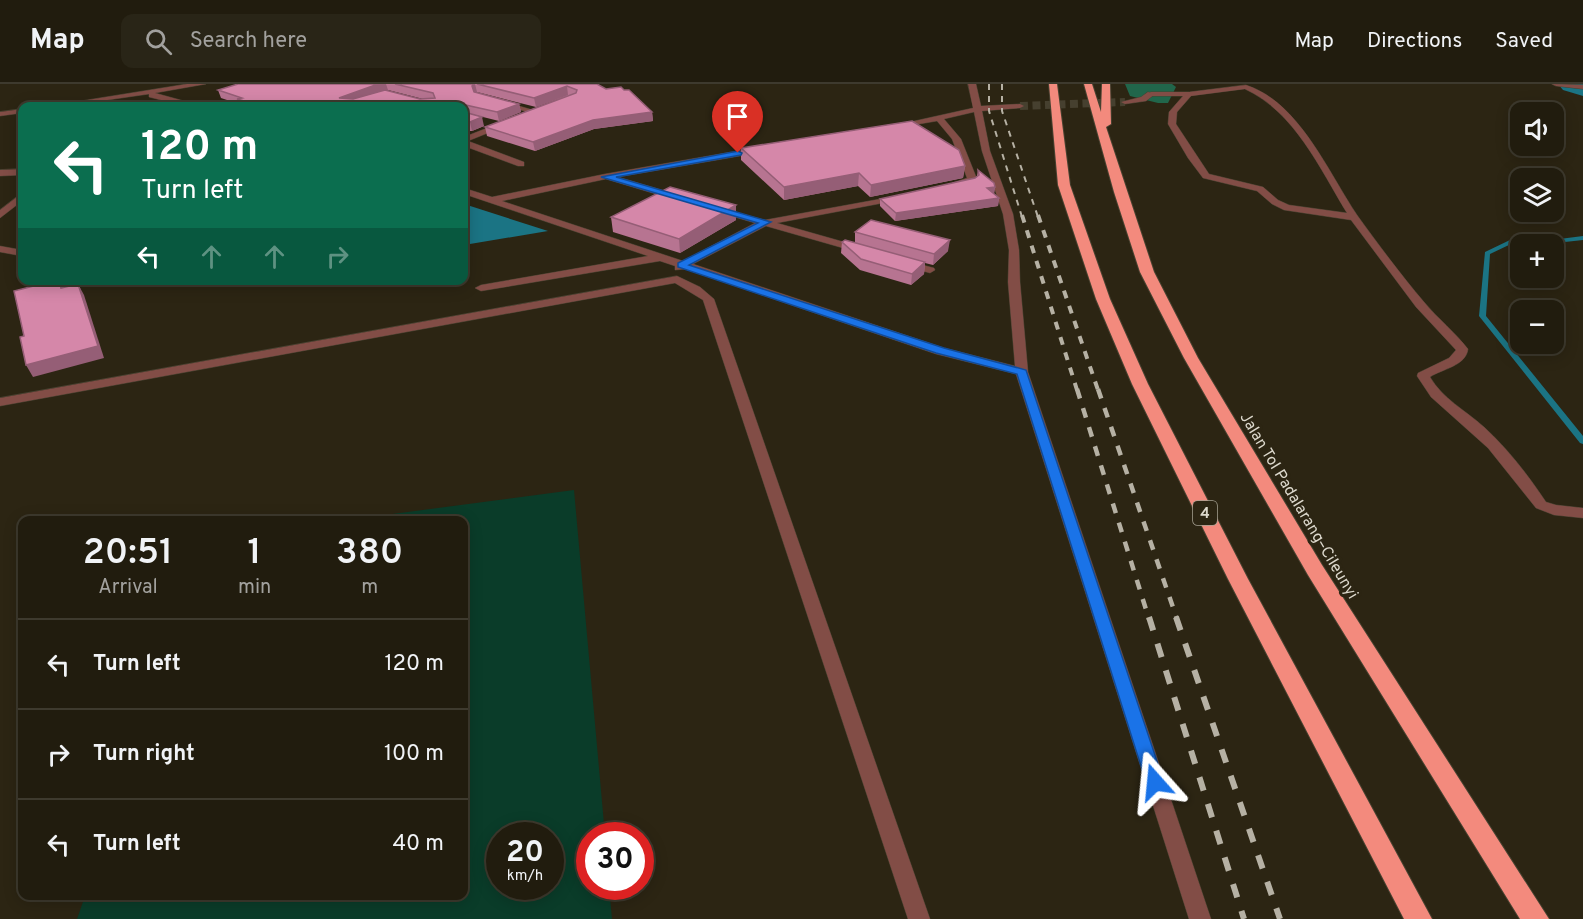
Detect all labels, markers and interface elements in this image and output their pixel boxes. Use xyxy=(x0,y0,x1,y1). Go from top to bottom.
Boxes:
search box xyxy=(121,14,541,68)
text: Map xyxy=(30,23,85,59)
icon: search xyxy=(142,25,175,58)
text: Search here xyxy=(190,28,307,55)
text: Map xyxy=(1294,28,1334,55)
text: Directions xyxy=(1367,28,1462,55)
text: Saved xyxy=(1495,28,1553,55)
pin xyxy=(712,91,763,153)
icon: arrive xyxy=(721,100,754,133)
map controls xyxy=(1510,102,1564,354)
button: sound xyxy=(1510,102,1564,156)
text: 120 m xyxy=(141,122,258,175)
icon: left xyxy=(42,126,120,204)
button: layers xyxy=(1510,168,1564,222)
text: Turn left xyxy=(141,174,243,208)
button: + xyxy=(1510,234,1564,288)
icon: left xyxy=(132,240,165,273)
icon: ahead xyxy=(195,240,228,273)
icon: ahead xyxy=(258,240,291,273)
icon: right xyxy=(321,240,354,273)
button: − xyxy=(1510,300,1564,354)
street label: Jalan Tol Padalarang–Cileunyi xyxy=(1235,409,1362,603)
road number: 4 xyxy=(1193,501,1217,525)
text: 20:51 xyxy=(83,531,173,577)
text: 1 xyxy=(248,531,262,577)
text: 380 xyxy=(336,531,403,577)
text: Arrival xyxy=(98,575,158,601)
text: min xyxy=(238,575,271,601)
text: m xyxy=(361,575,378,601)
icon: left xyxy=(42,648,75,681)
text: Turn left xyxy=(93,651,181,678)
text: 120 m xyxy=(384,651,444,678)
icon: right xyxy=(42,738,75,771)
text: Turn right xyxy=(93,741,195,768)
text: 100 m xyxy=(384,741,444,768)
position arrow xyxy=(1123,750,1187,814)
speed limit sign: 30 xyxy=(576,822,654,900)
icon: left xyxy=(42,828,75,861)
text: Turn left xyxy=(93,831,181,858)
text: 40 m xyxy=(392,831,444,858)
text: 20 xyxy=(506,835,544,872)
text: km/h xyxy=(507,867,543,886)

